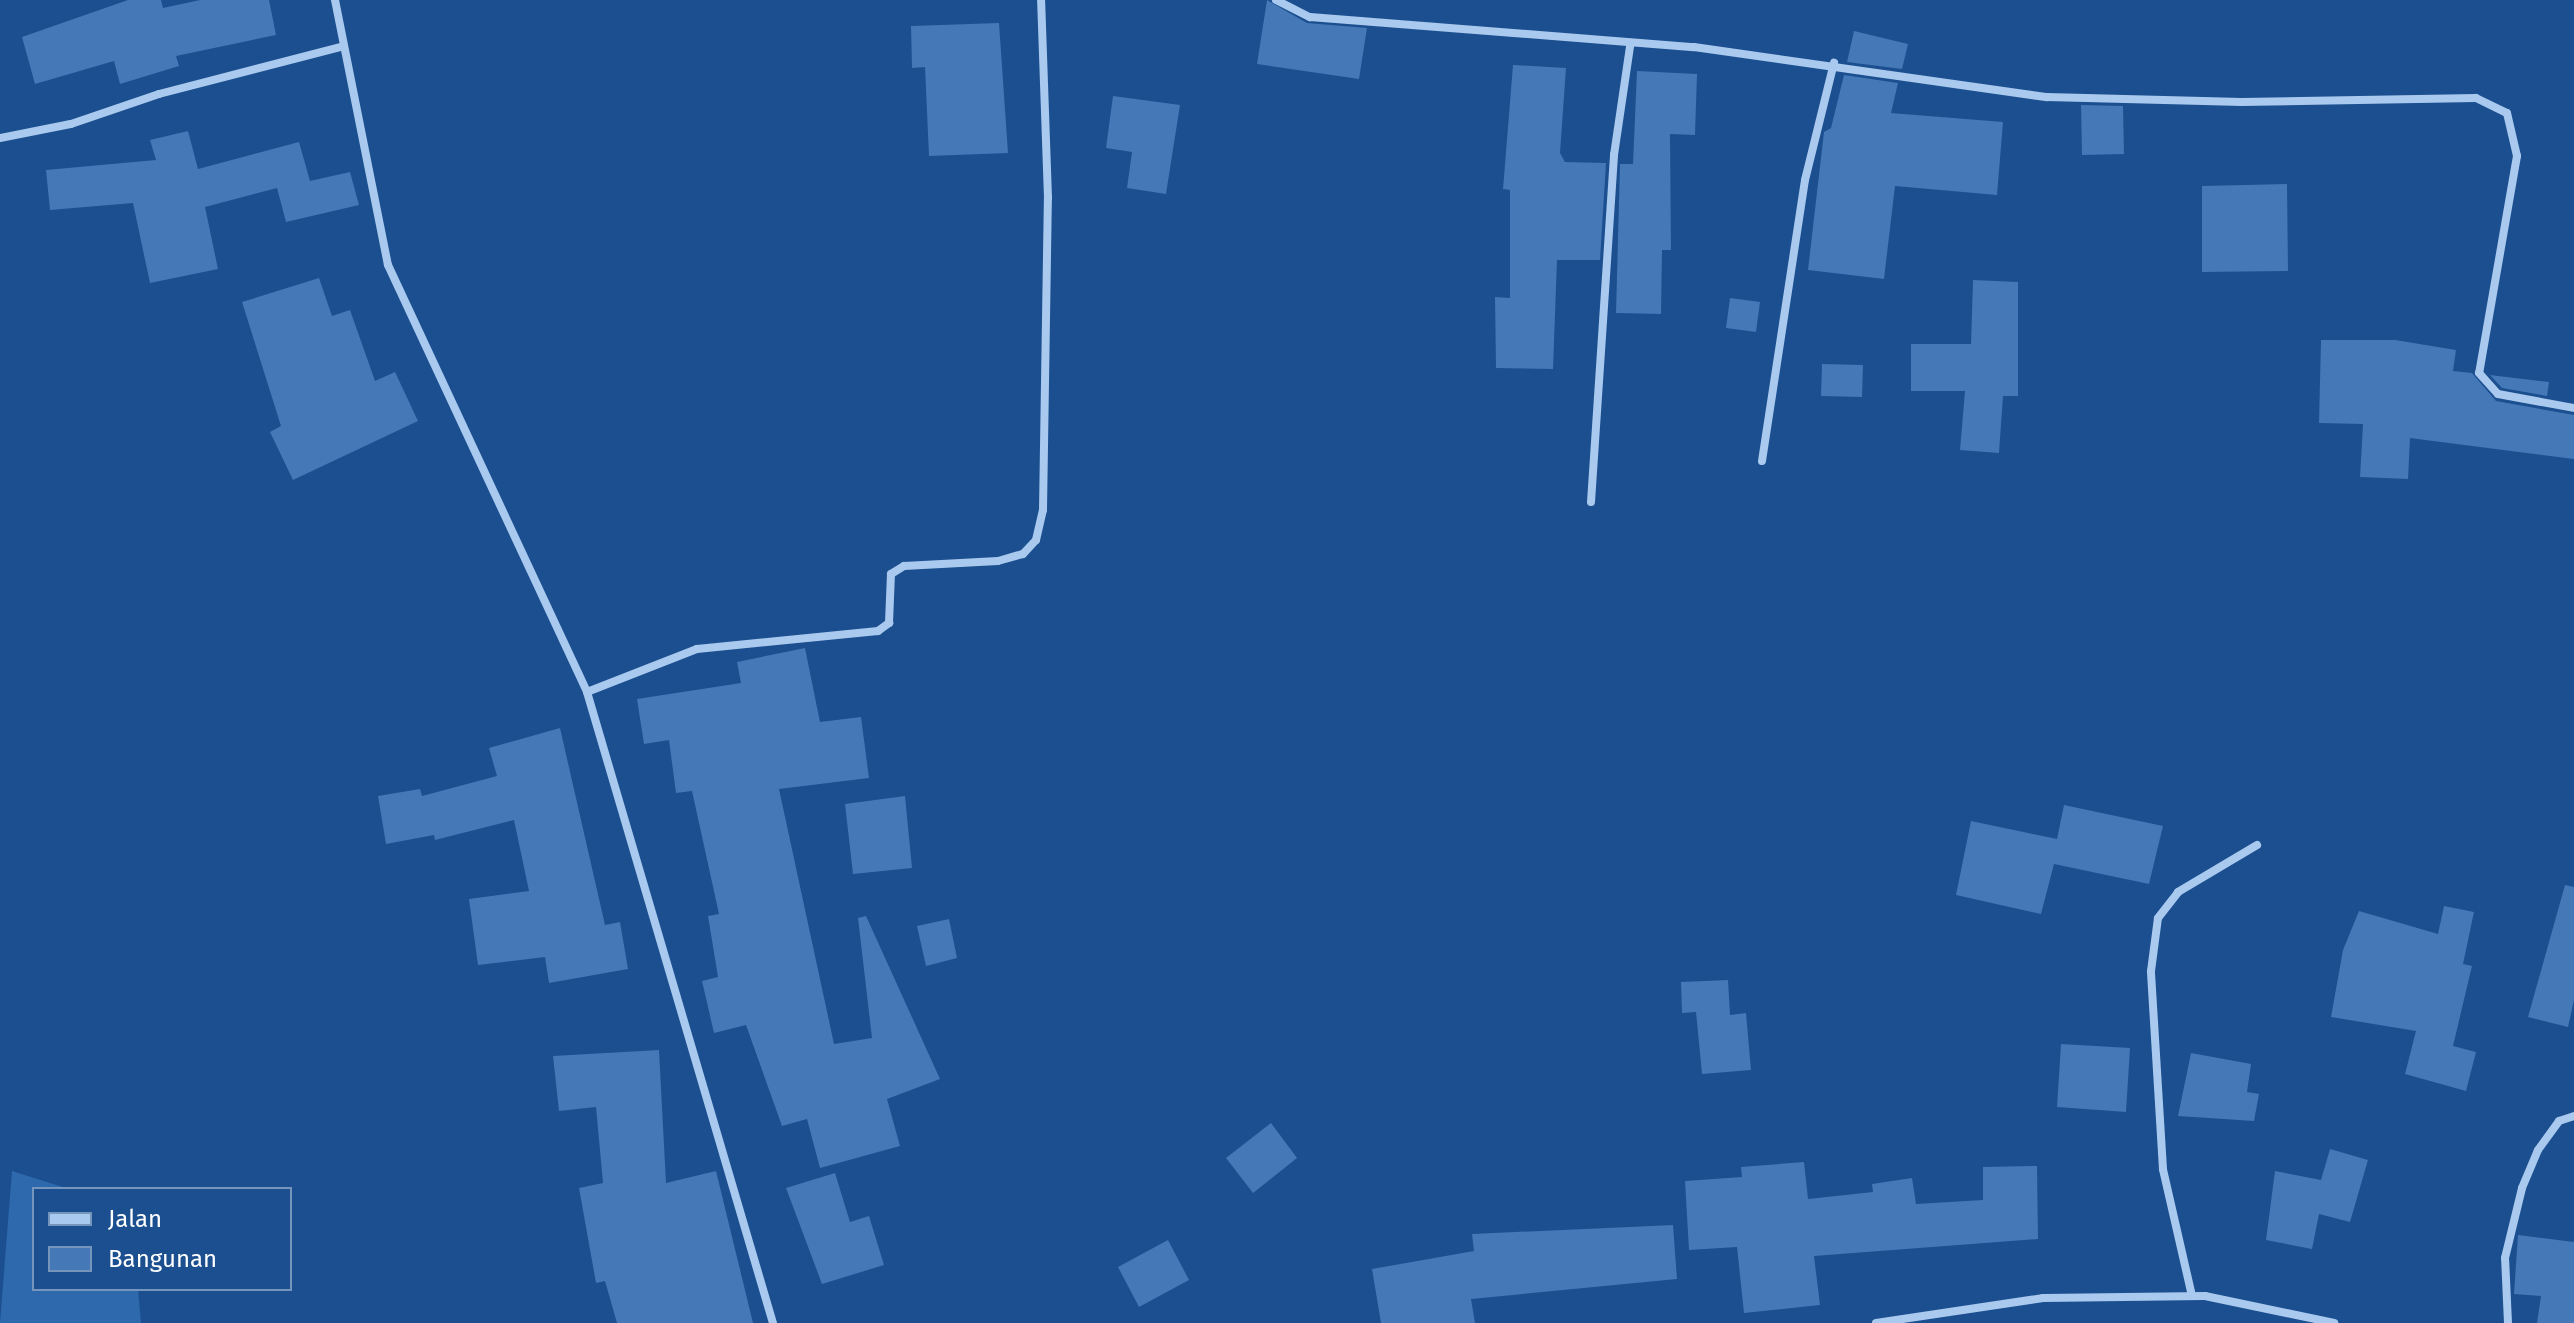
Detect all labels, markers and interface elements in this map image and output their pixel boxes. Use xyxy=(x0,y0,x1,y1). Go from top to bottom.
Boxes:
legend xyxy=(32,1187,292,1291)
text: Jalan xyxy=(108,1205,162,1233)
text: Bangunan xyxy=(108,1245,217,1273)

